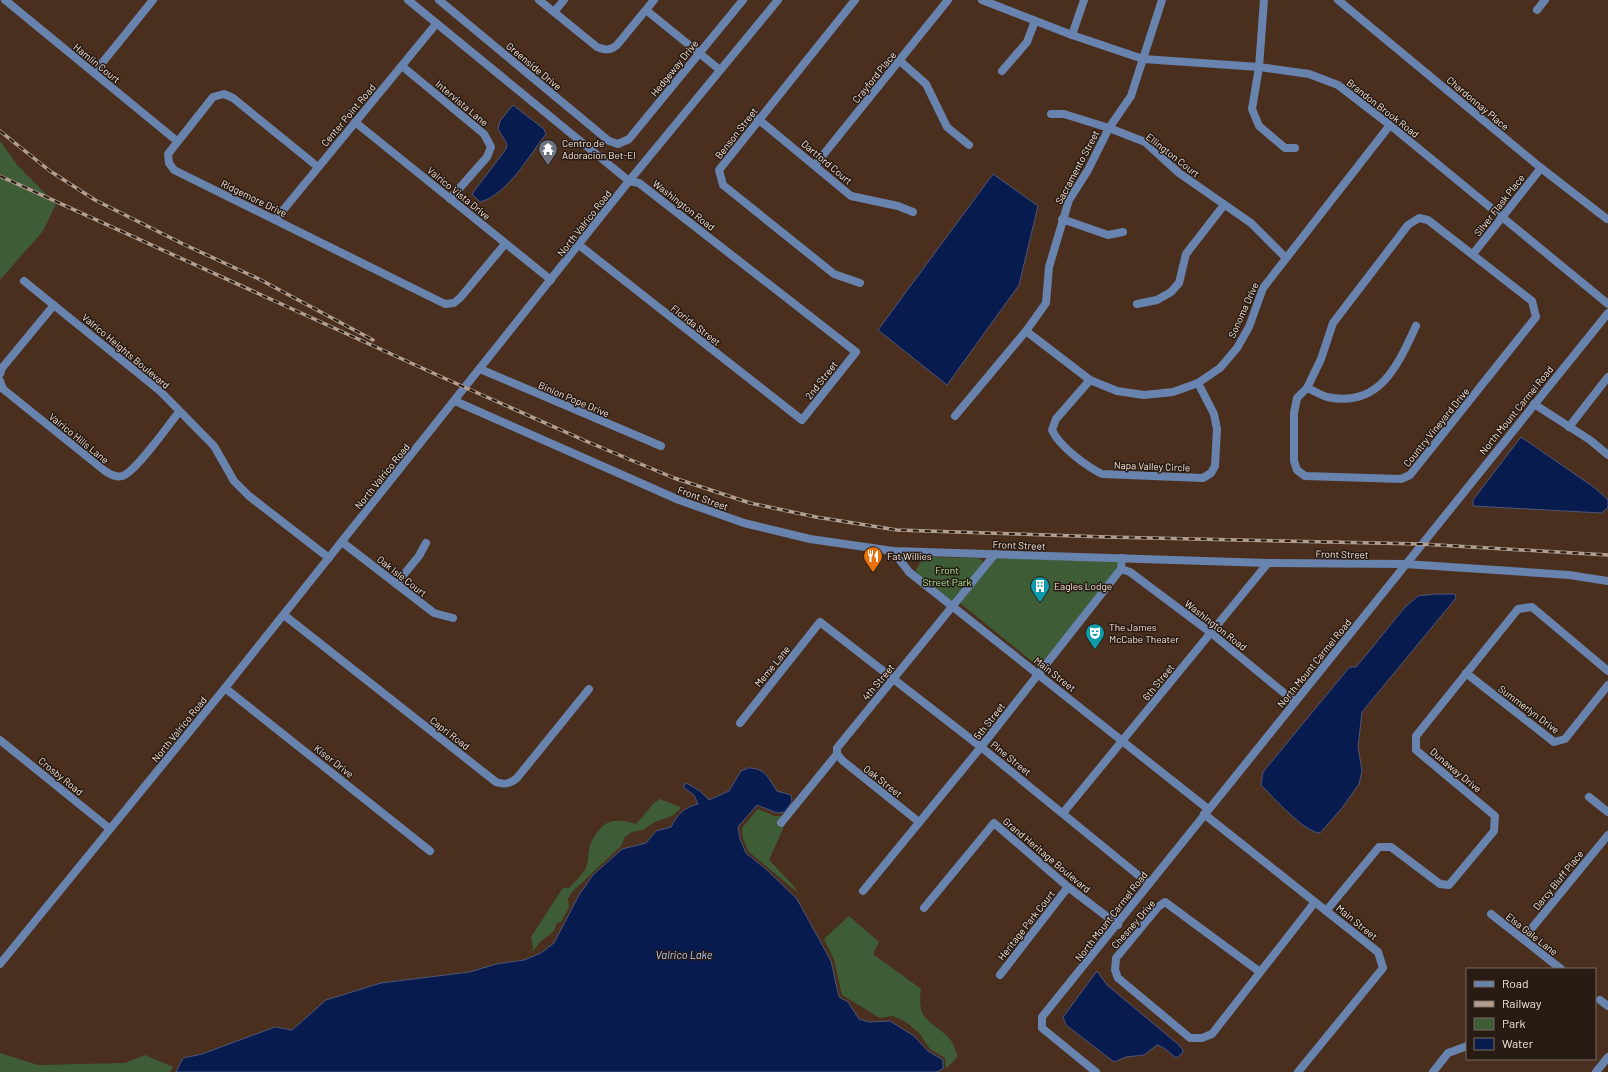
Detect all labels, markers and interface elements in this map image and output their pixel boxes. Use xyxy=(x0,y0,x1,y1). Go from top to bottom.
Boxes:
street label: Hedgeway Drive xyxy=(648,37,700,99)
street label: Greenside Drive xyxy=(504,39,564,93)
street label: Hamlin Court xyxy=(71,41,123,86)
street label: Crayford Place xyxy=(850,49,898,105)
street label: Chardonnay Place xyxy=(1445,74,1511,132)
street label: Brandon Brook Road xyxy=(1344,76,1422,140)
street label: Intervista Lane xyxy=(433,78,491,128)
street label: Center Point Road xyxy=(318,81,378,149)
street label: Benson Street xyxy=(712,105,760,161)
street label: Sacramento Street xyxy=(1052,128,1102,206)
street label: Ellington Court xyxy=(1144,130,1202,180)
place label: Centro de Adoracion Bet-El xyxy=(562,137,635,161)
street label: Dartford Court xyxy=(799,137,855,187)
temple icon: Centro de Adoracion Bet-El xyxy=(537,138,559,166)
street label: Valrico Vista Drive xyxy=(425,164,493,222)
street label: Silver Flask Place xyxy=(1471,172,1527,238)
street label: Ridgemore Drive xyxy=(219,177,289,219)
street label: Washington Road xyxy=(651,177,717,233)
street label: North Valrico Road xyxy=(554,187,614,259)
street label: Sonoma Drive xyxy=(1225,280,1261,340)
street label: Florida Street xyxy=(669,302,723,348)
street label: Valrico Heights Boulevard xyxy=(80,311,172,391)
street label: 2nd Street xyxy=(802,358,840,402)
street label: North Mount Carmel Road xyxy=(1477,363,1555,457)
street label: Binion Pope Drive xyxy=(537,379,611,419)
street label: Country Vineyard Drive xyxy=(1400,385,1472,469)
street label: Valrico Hills Lane xyxy=(47,410,111,466)
street label: North Valrico Road xyxy=(352,441,412,511)
street label: Napa Valley Circle xyxy=(1114,459,1190,473)
street label: Front Street xyxy=(676,483,730,513)
street label: Front Street xyxy=(992,538,1046,552)
restaurant icon: Fat Willies xyxy=(862,545,884,573)
street label: Front Street xyxy=(1315,548,1369,560)
place label: Fat Willies xyxy=(887,550,932,562)
street label: Oak Isle Court xyxy=(375,553,429,599)
park label: Front Street Park xyxy=(923,564,971,588)
building icon: Eagles Lodge xyxy=(1029,575,1051,603)
place label: Eagles Lodge xyxy=(1054,580,1112,592)
street label: Washington Road xyxy=(1183,597,1249,653)
street label: North Mount Carmel Road xyxy=(1275,616,1353,710)
place label: The James McCabe Theater xyxy=(1109,621,1179,645)
theatre icon: The James McCabe Theater xyxy=(1084,622,1106,650)
street label: Meme Lane xyxy=(752,643,792,689)
street label: Main Street xyxy=(1032,654,1078,694)
street label: 4th Street xyxy=(859,661,897,703)
street label: 6th Street xyxy=(1140,661,1177,703)
street label: Summerlyn Drive xyxy=(1496,682,1562,736)
street label: North Valrico Road xyxy=(149,694,209,764)
street label: 5th Street xyxy=(971,700,1007,742)
street label: Capri Road xyxy=(428,714,472,752)
street label: Pine Street xyxy=(988,738,1034,778)
street label: Kiser Drive xyxy=(312,742,356,780)
street label: Dunaway Drive xyxy=(1428,745,1484,795)
street label: Crosby Road xyxy=(36,754,86,798)
street label: Oak Street xyxy=(861,762,905,800)
street label: Grand Heritage Boulevard xyxy=(1001,815,1093,895)
street label: Darcy Bluff Place xyxy=(1530,848,1586,912)
street label: North Mount Carmel Road xyxy=(1072,869,1150,963)
street label: Heritage Park Court xyxy=(995,887,1057,962)
street label: Chesney Drive xyxy=(1109,897,1157,951)
street label: Main Street xyxy=(1334,902,1380,942)
street label: Elsa Gale Lane xyxy=(1504,910,1560,958)
water label: Valrico Lake xyxy=(656,948,713,961)
legend xyxy=(1466,968,1596,1060)
text: Road xyxy=(1502,976,1529,990)
text: Railway xyxy=(1502,996,1542,1010)
text: Park xyxy=(1502,1016,1526,1030)
text: Water xyxy=(1502,1036,1534,1050)

